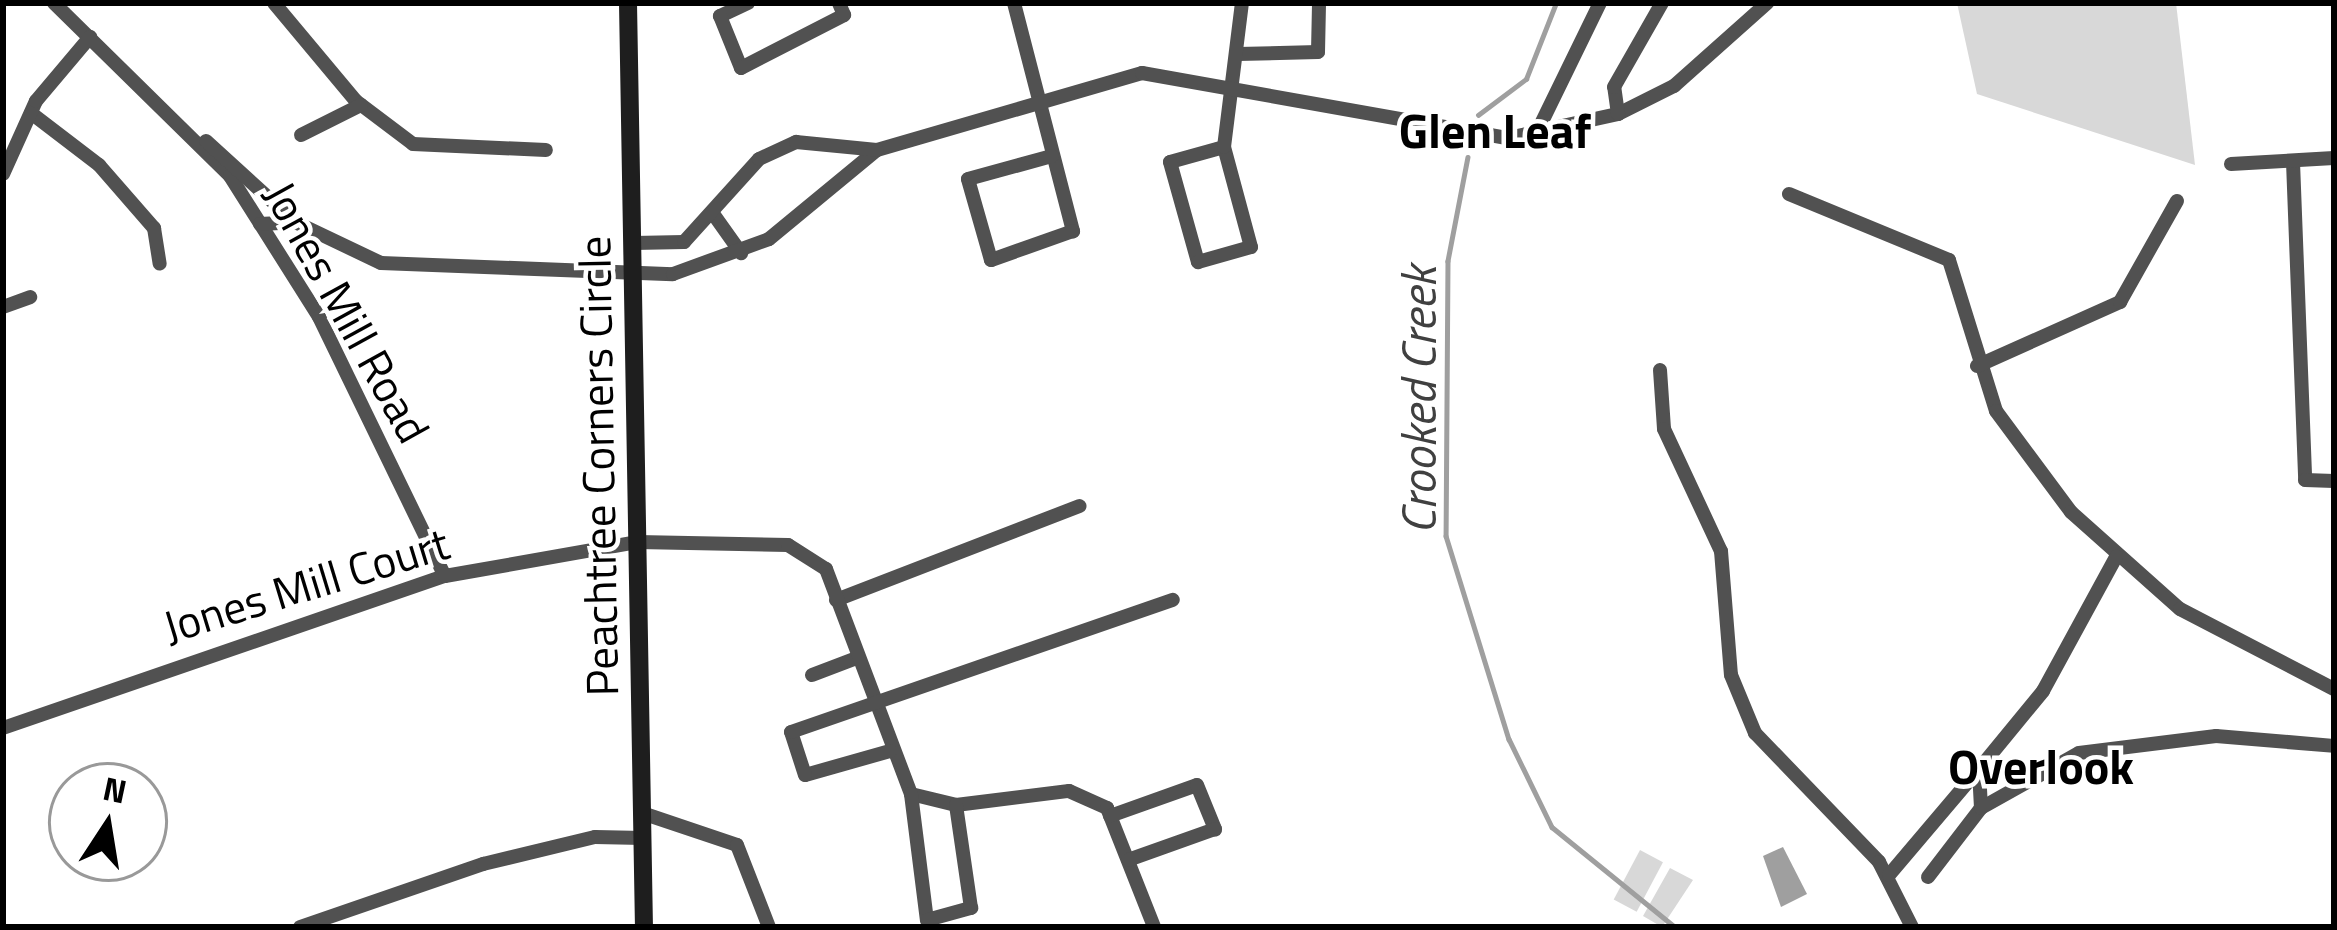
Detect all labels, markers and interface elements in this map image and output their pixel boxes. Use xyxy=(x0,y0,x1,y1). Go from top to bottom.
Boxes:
district label: Glen Leaf xyxy=(1399,102,1591,160)
street label: Jones Mill Road xyxy=(253,172,441,452)
street label: Peachtree Corners Circle xyxy=(567,235,629,697)
water label: Crooked Creek xyxy=(1390,266,1448,534)
street label: Jones Mill Court xyxy=(157,516,455,654)
district label: Overlook xyxy=(1948,738,2134,796)
north arrow xyxy=(48,762,168,882)
text: N xyxy=(98,763,131,817)

